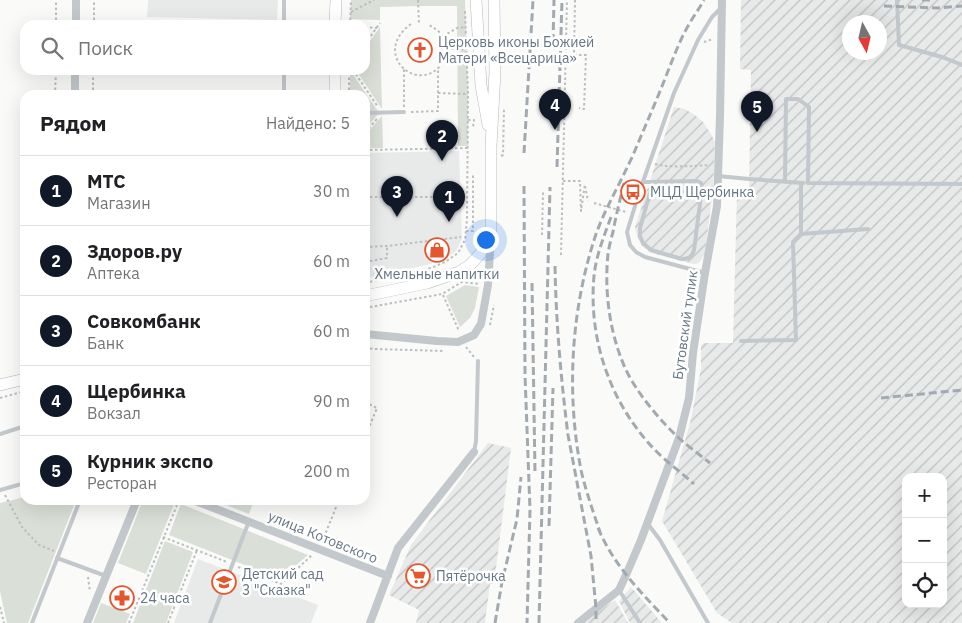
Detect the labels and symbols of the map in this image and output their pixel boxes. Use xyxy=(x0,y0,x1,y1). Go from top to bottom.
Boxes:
north arrow xyxy=(842,15,887,60)
place label: Церковь иконы Божией Матери «Всецарица» xyxy=(438,33,594,67)
church icon: Церковь иконы Божией Матери «Всецарица» xyxy=(407,37,433,63)
pin: 4 xyxy=(539,89,571,130)
pin: 5 xyxy=(741,91,773,132)
pin: 2 xyxy=(426,120,458,161)
pin: 3 xyxy=(381,176,413,217)
bus stop icon: МЦД Щербинка xyxy=(620,179,646,205)
pin: 1 xyxy=(433,181,465,222)
place label: МЦД Щербинка xyxy=(650,183,755,201)
your location xyxy=(473,227,499,253)
shop icon: Хмельные напитки xyxy=(424,237,450,263)
place label: Хмельные напитки xyxy=(374,265,500,283)
street label: Бутовский тупик xyxy=(668,269,702,381)
street label: улица Котовского xyxy=(265,507,381,567)
supermarket icon: Пятёрочка xyxy=(405,563,431,589)
place label: Детский сад 3 "Сказка" xyxy=(242,565,324,599)
place label: Пятёрочка xyxy=(436,567,506,585)
school or university icon: Детский сад 3 "Сказка" xyxy=(211,569,237,595)
pharmacy icon: 24 часа xyxy=(109,585,135,611)
place label: 24 часа xyxy=(140,589,190,607)

